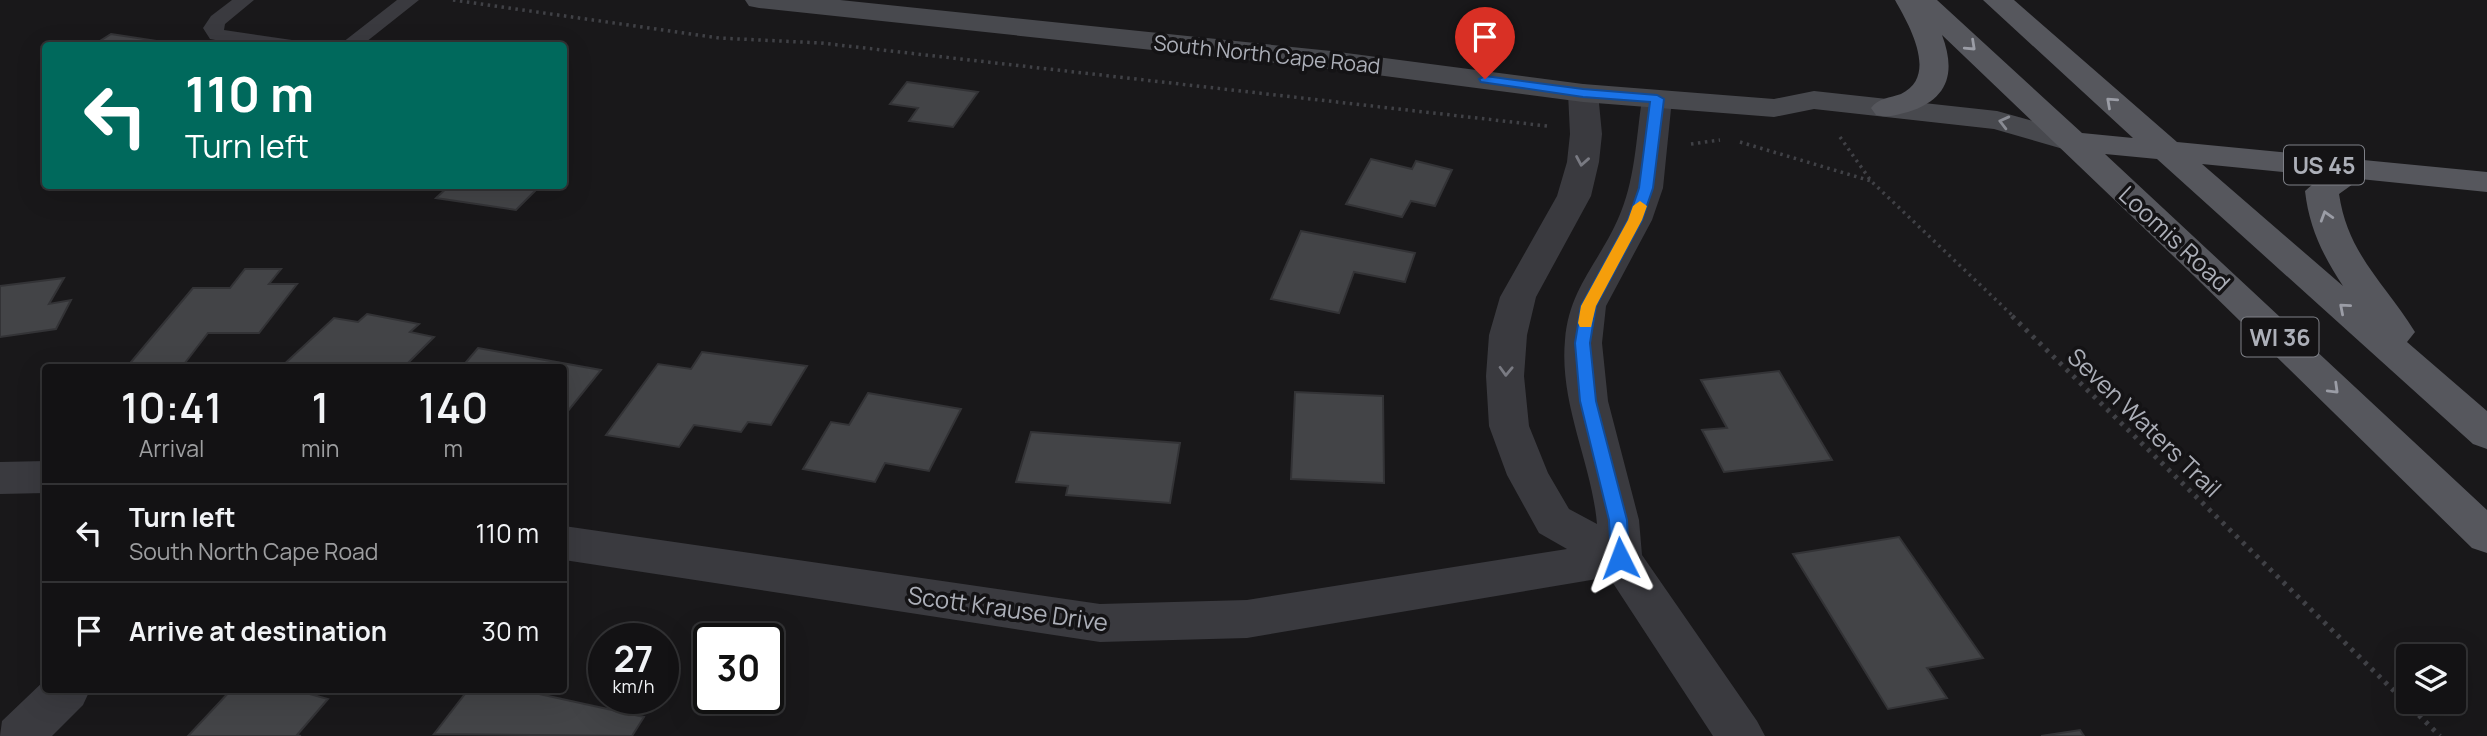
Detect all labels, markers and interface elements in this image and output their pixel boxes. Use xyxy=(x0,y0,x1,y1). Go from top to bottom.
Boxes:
pin xyxy=(1455,7,1515,79)
icon: arrive xyxy=(1466,18,1504,56)
street label: South North Cape Road xyxy=(1152,28,1382,80)
one-way arrow xyxy=(1963,38,1976,51)
text: 110 m xyxy=(185,60,314,127)
icon: left xyxy=(70,70,161,161)
one-way arrow xyxy=(2106,98,2119,111)
one-way arrow xyxy=(1998,116,2010,130)
text: Turn left xyxy=(185,124,309,168)
road number: US 45 xyxy=(2284,146,2364,184)
one-way arrow xyxy=(1576,155,1591,167)
street label: Loomis Road xyxy=(2112,178,2238,298)
one-way arrow xyxy=(2320,211,2335,223)
one-way arrow xyxy=(2339,304,2352,316)
road number: WI 36 xyxy=(2242,318,2318,356)
street label: Seven Waters Trail xyxy=(2061,340,2229,504)
one-way arrow xyxy=(1498,366,1514,377)
text: 10:41 xyxy=(121,378,222,436)
text: 1 xyxy=(311,378,329,436)
text: 140 xyxy=(418,378,488,436)
one-way arrow xyxy=(2325,380,2338,393)
text: Arrival xyxy=(139,432,204,464)
text: min xyxy=(301,432,340,464)
text: m xyxy=(443,432,463,464)
text: Turn left xyxy=(129,499,236,535)
icon: left xyxy=(70,514,108,552)
text: 110 m xyxy=(476,515,539,551)
position arrow xyxy=(1583,521,1657,595)
text: South North Cape Road xyxy=(129,535,378,567)
street label: Scott Krause Drive xyxy=(906,578,1110,638)
icon: arrive xyxy=(70,612,108,650)
text: Arrive at destination xyxy=(129,613,387,649)
text: 30 m xyxy=(482,613,539,649)
speed limit sign: 30 xyxy=(693,623,784,714)
text: 27 xyxy=(614,635,653,683)
map controls xyxy=(2396,644,2466,714)
button: layers xyxy=(2396,644,2466,714)
text: km/h xyxy=(613,674,654,698)

